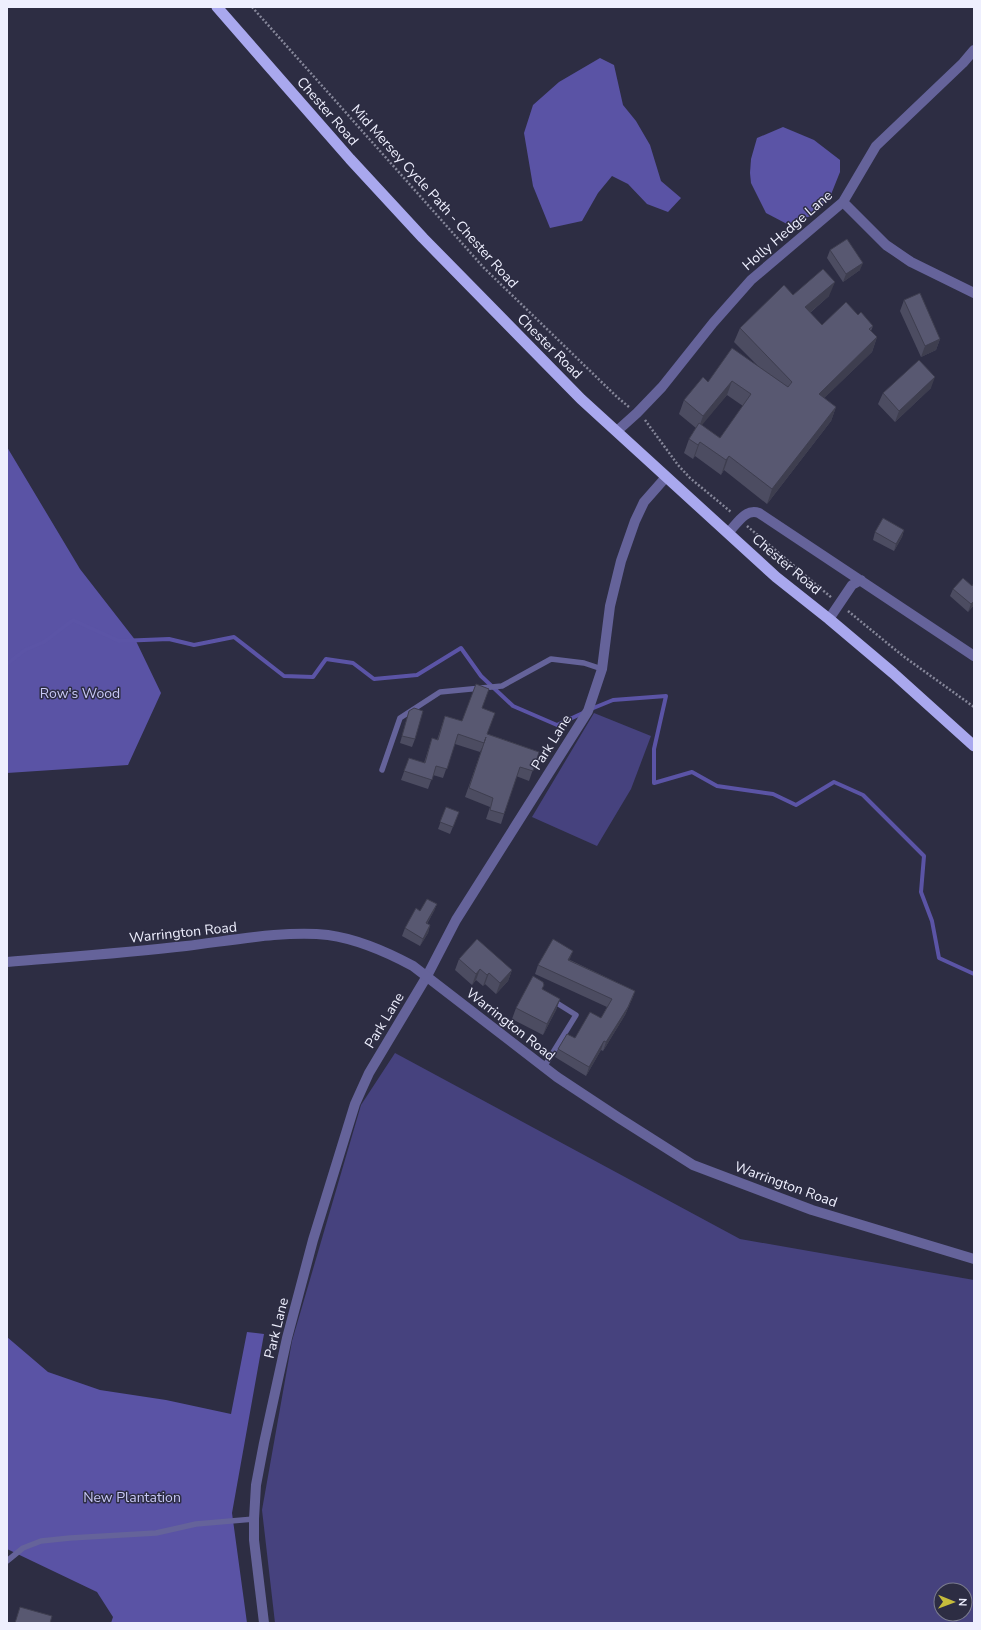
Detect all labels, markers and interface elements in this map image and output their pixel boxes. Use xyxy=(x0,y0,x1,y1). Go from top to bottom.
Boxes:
street label: Chester Road xyxy=(293,73,363,150)
street label: Mid Mersey Cycle Path - Chester Road xyxy=(347,100,522,292)
street label: Holly Hedge Lane xyxy=(738,186,836,275)
street label: Chester Road xyxy=(513,310,586,383)
street label: Chester Road xyxy=(748,530,825,599)
park label: Row's Wood xyxy=(40,684,120,703)
street label: Park Lane xyxy=(527,711,576,774)
street label: Warrington Road xyxy=(128,917,238,948)
street label: Warrington Road xyxy=(462,984,559,1065)
street label: Park Lane xyxy=(360,989,409,1052)
street label: Warrington Road xyxy=(732,1157,840,1212)
street label: Park Lane xyxy=(260,1296,293,1360)
park label: New Plantation xyxy=(83,1488,181,1507)
north arrow xyxy=(933,1582,973,1622)
text: N xyxy=(955,1598,970,1606)

